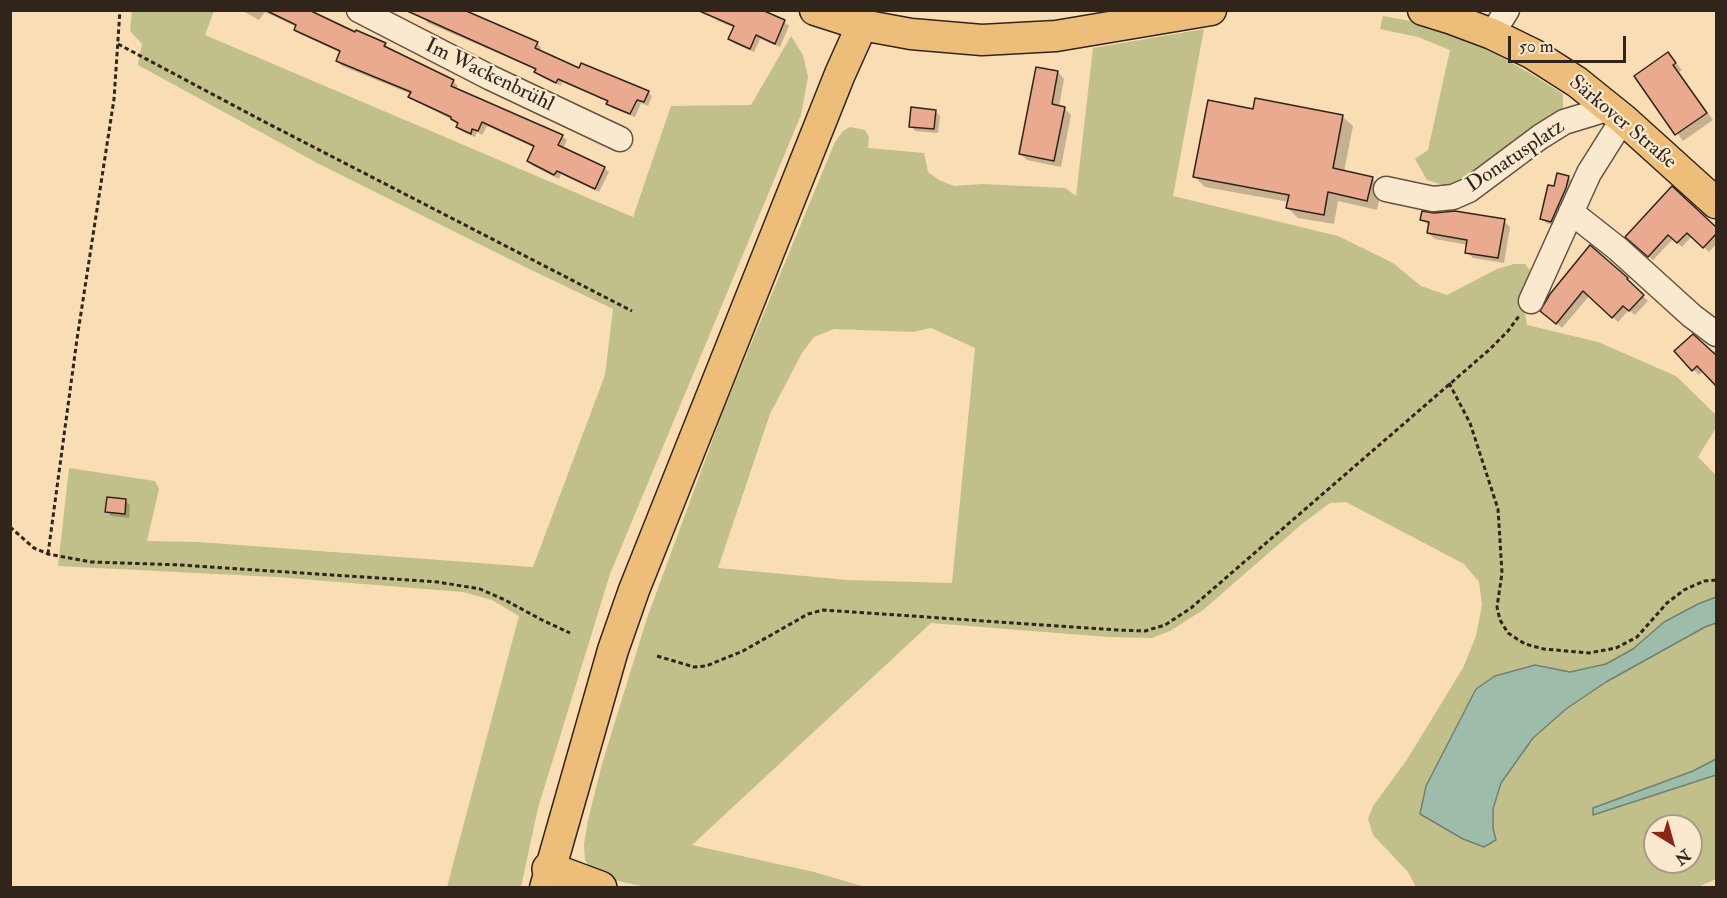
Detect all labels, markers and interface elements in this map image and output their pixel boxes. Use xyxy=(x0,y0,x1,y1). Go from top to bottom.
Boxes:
scale bar xyxy=(1511,24,1630,62)
street label: Im Wackenbrühl xyxy=(420,34,558,118)
text: 50 m xyxy=(1519,35,1554,58)
street label: Särkover Straße xyxy=(1563,71,1681,175)
street label: Donatusplatz xyxy=(1462,115,1570,199)
north arrow xyxy=(1643,814,1703,874)
text: N xyxy=(1671,844,1694,869)

